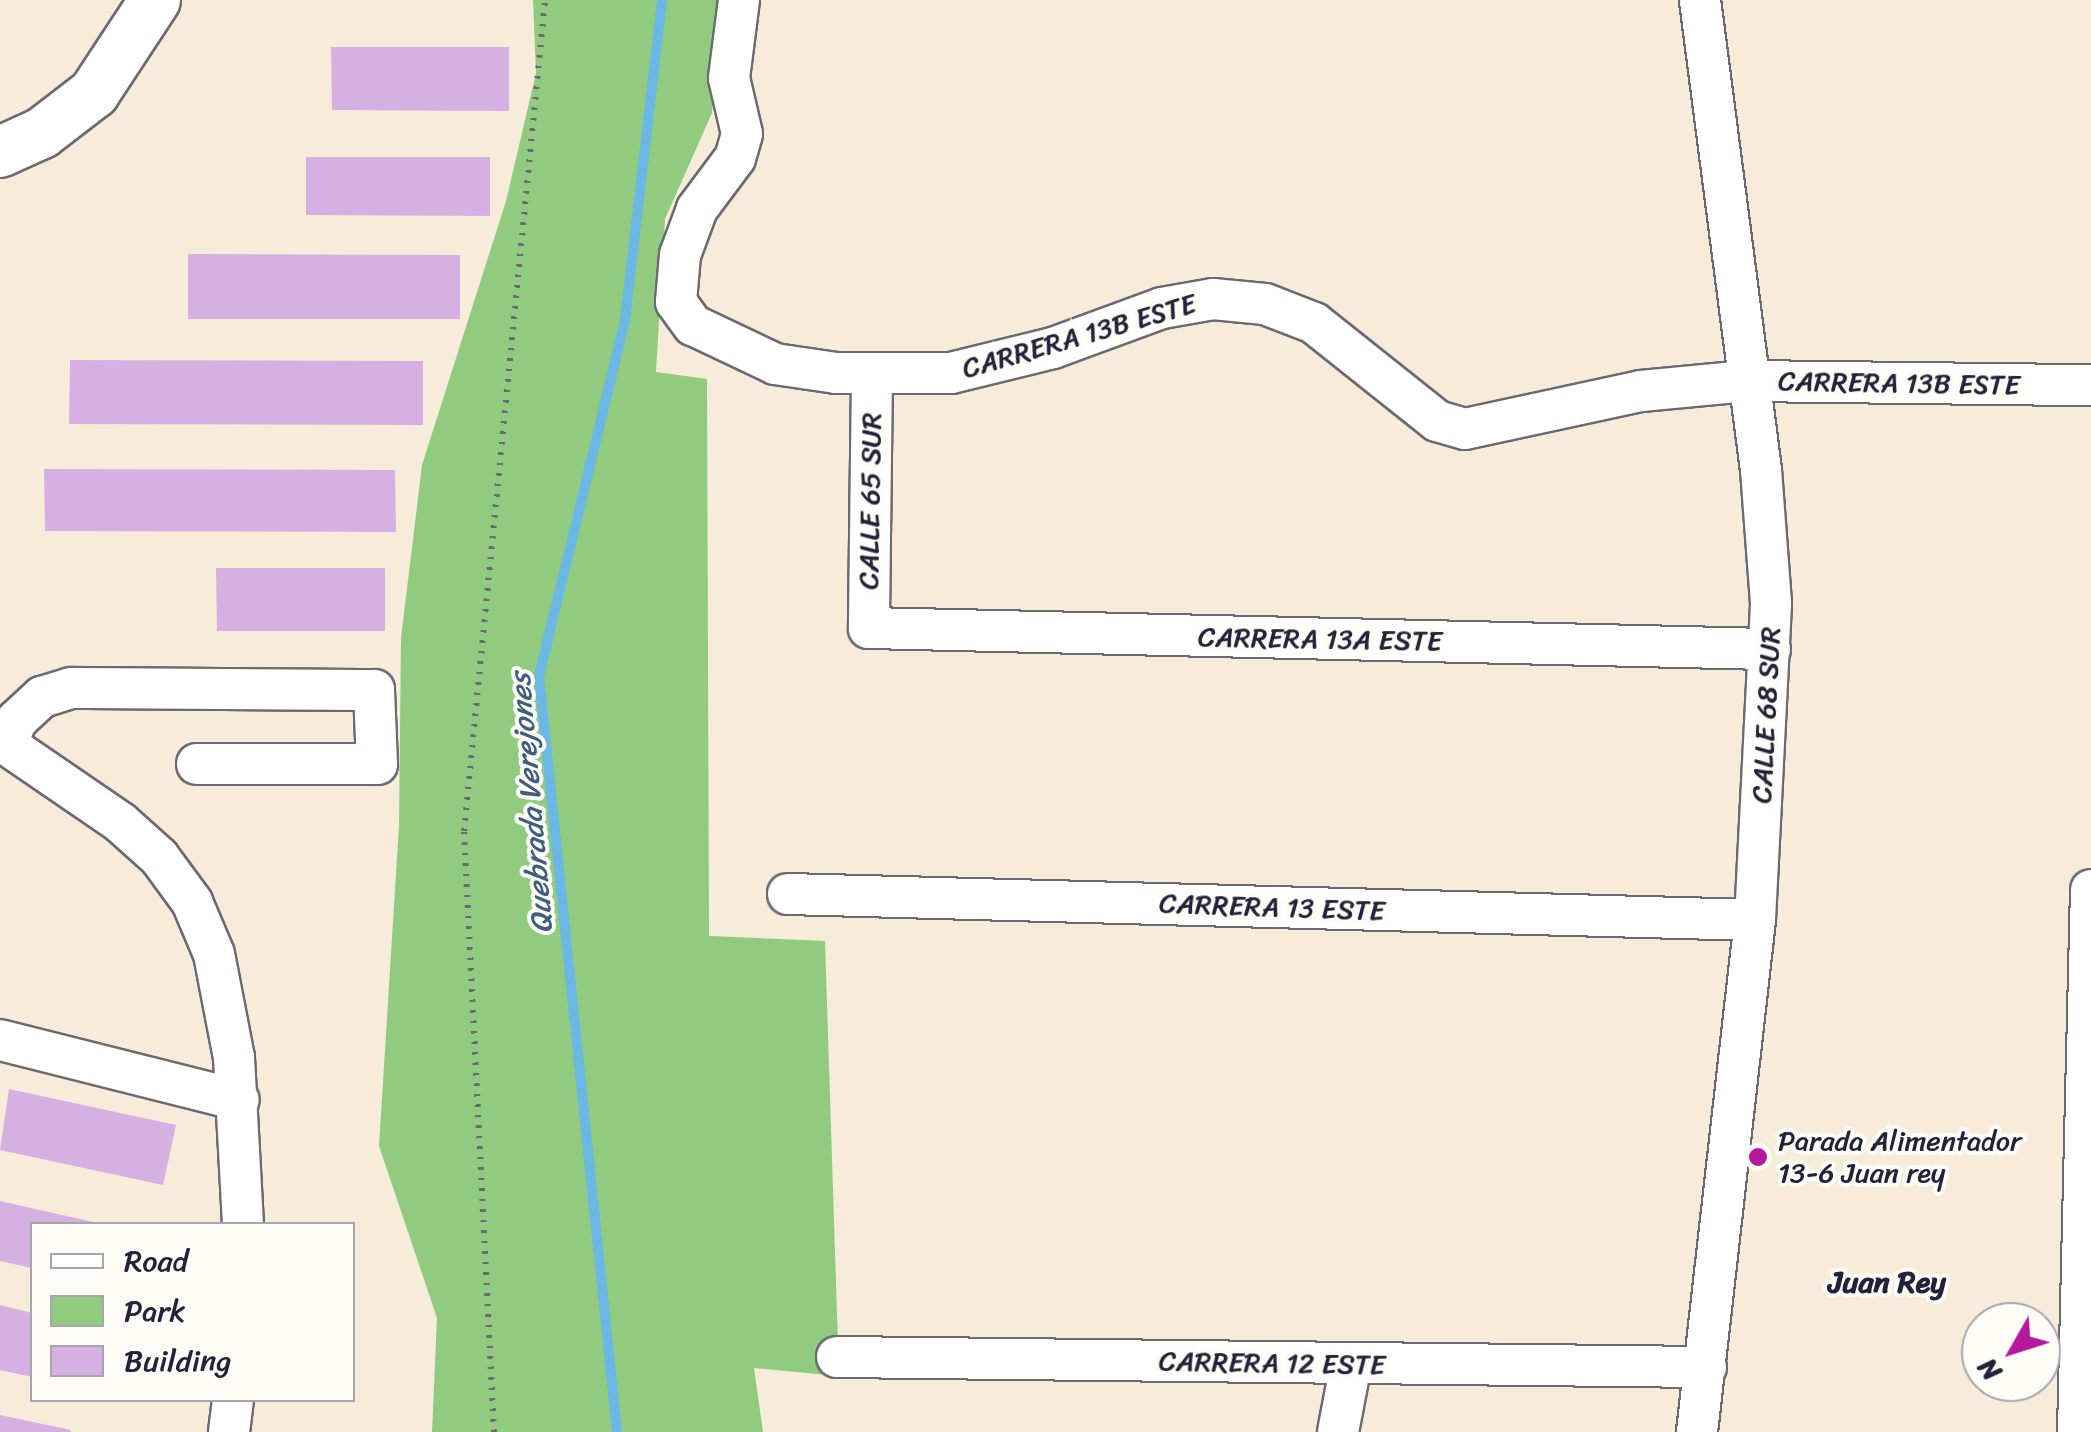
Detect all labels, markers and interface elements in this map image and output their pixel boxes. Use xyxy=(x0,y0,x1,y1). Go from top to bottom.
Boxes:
street label: CARRERA 13B ESTE xyxy=(957,286,1201,386)
street label: CARRERA 13B ESTE xyxy=(1777,364,2021,402)
street label: CALLE 65 SUR xyxy=(852,412,888,590)
street label: CARRERA 13A ESTE xyxy=(1198,620,1442,658)
street label: CALLE 68 SUR xyxy=(1745,625,1787,805)
water label: Quebrada Verejones xyxy=(502,671,560,935)
street label: CARRERA 13 ESTE xyxy=(1159,886,1385,928)
place label: Parada Alimentador 13-6 Juan rey xyxy=(1778,1124,2023,1190)
marker: Parada Alimentador 13-6 Juan rey xyxy=(1747,1146,1769,1168)
legend xyxy=(30,1222,355,1402)
text: Road xyxy=(124,1234,188,1288)
district label: Juan Rey xyxy=(1828,1264,1946,1300)
text: Park xyxy=(124,1284,186,1338)
north arrow xyxy=(1961,1302,2061,1402)
text: Building xyxy=(124,1334,231,1388)
street label: CARRERA 12 ESTE xyxy=(1158,1344,1386,1382)
text: N xyxy=(1964,1347,2014,1393)

